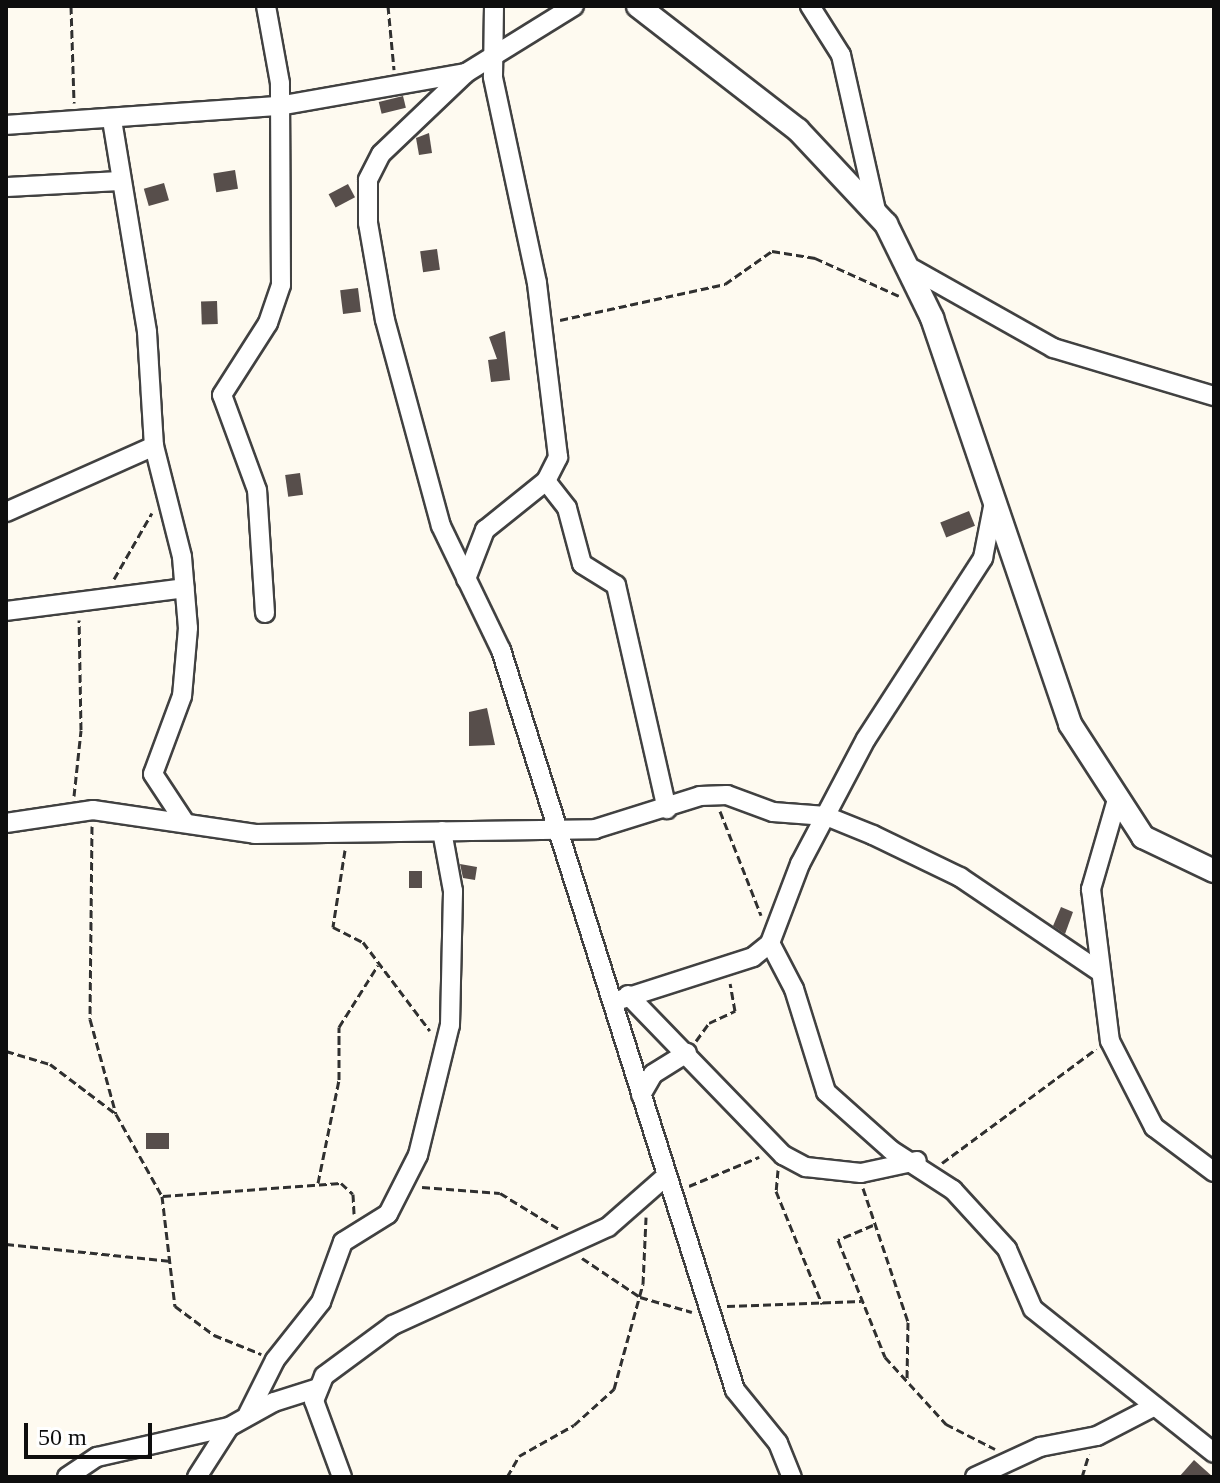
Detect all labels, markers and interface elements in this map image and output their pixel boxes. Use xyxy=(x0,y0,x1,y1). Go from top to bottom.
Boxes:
scale bar xyxy=(28,1407,156,1457)
text: 50 m xyxy=(38,1424,87,1450)

